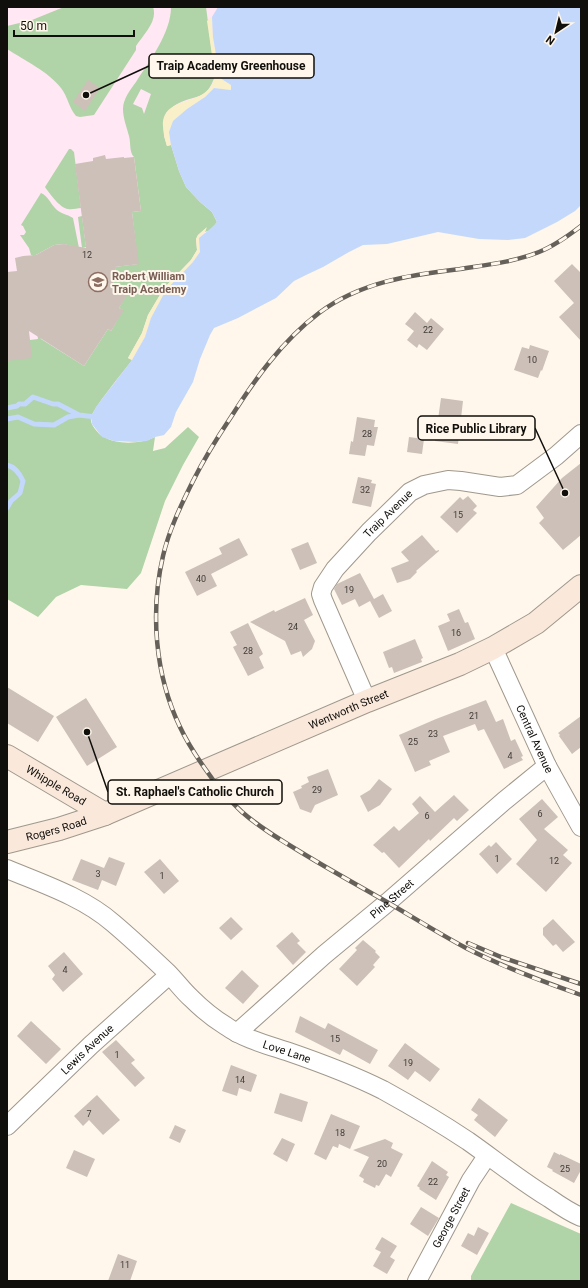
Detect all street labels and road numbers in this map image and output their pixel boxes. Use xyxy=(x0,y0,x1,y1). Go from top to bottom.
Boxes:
street label: Traip Avenue xyxy=(361,487,416,541)
street label: Wentworth Street xyxy=(307,687,391,732)
street label: Central Avenue xyxy=(513,703,556,776)
street label: Whipple Road xyxy=(23,763,88,808)
street label: Rogers Road xyxy=(25,814,88,844)
street label: Pine Street xyxy=(368,876,417,921)
street label: Lewis Avenue xyxy=(59,1022,117,1077)
street label: Love Lane xyxy=(261,1038,313,1066)
street label: George Street xyxy=(430,1185,473,1250)

